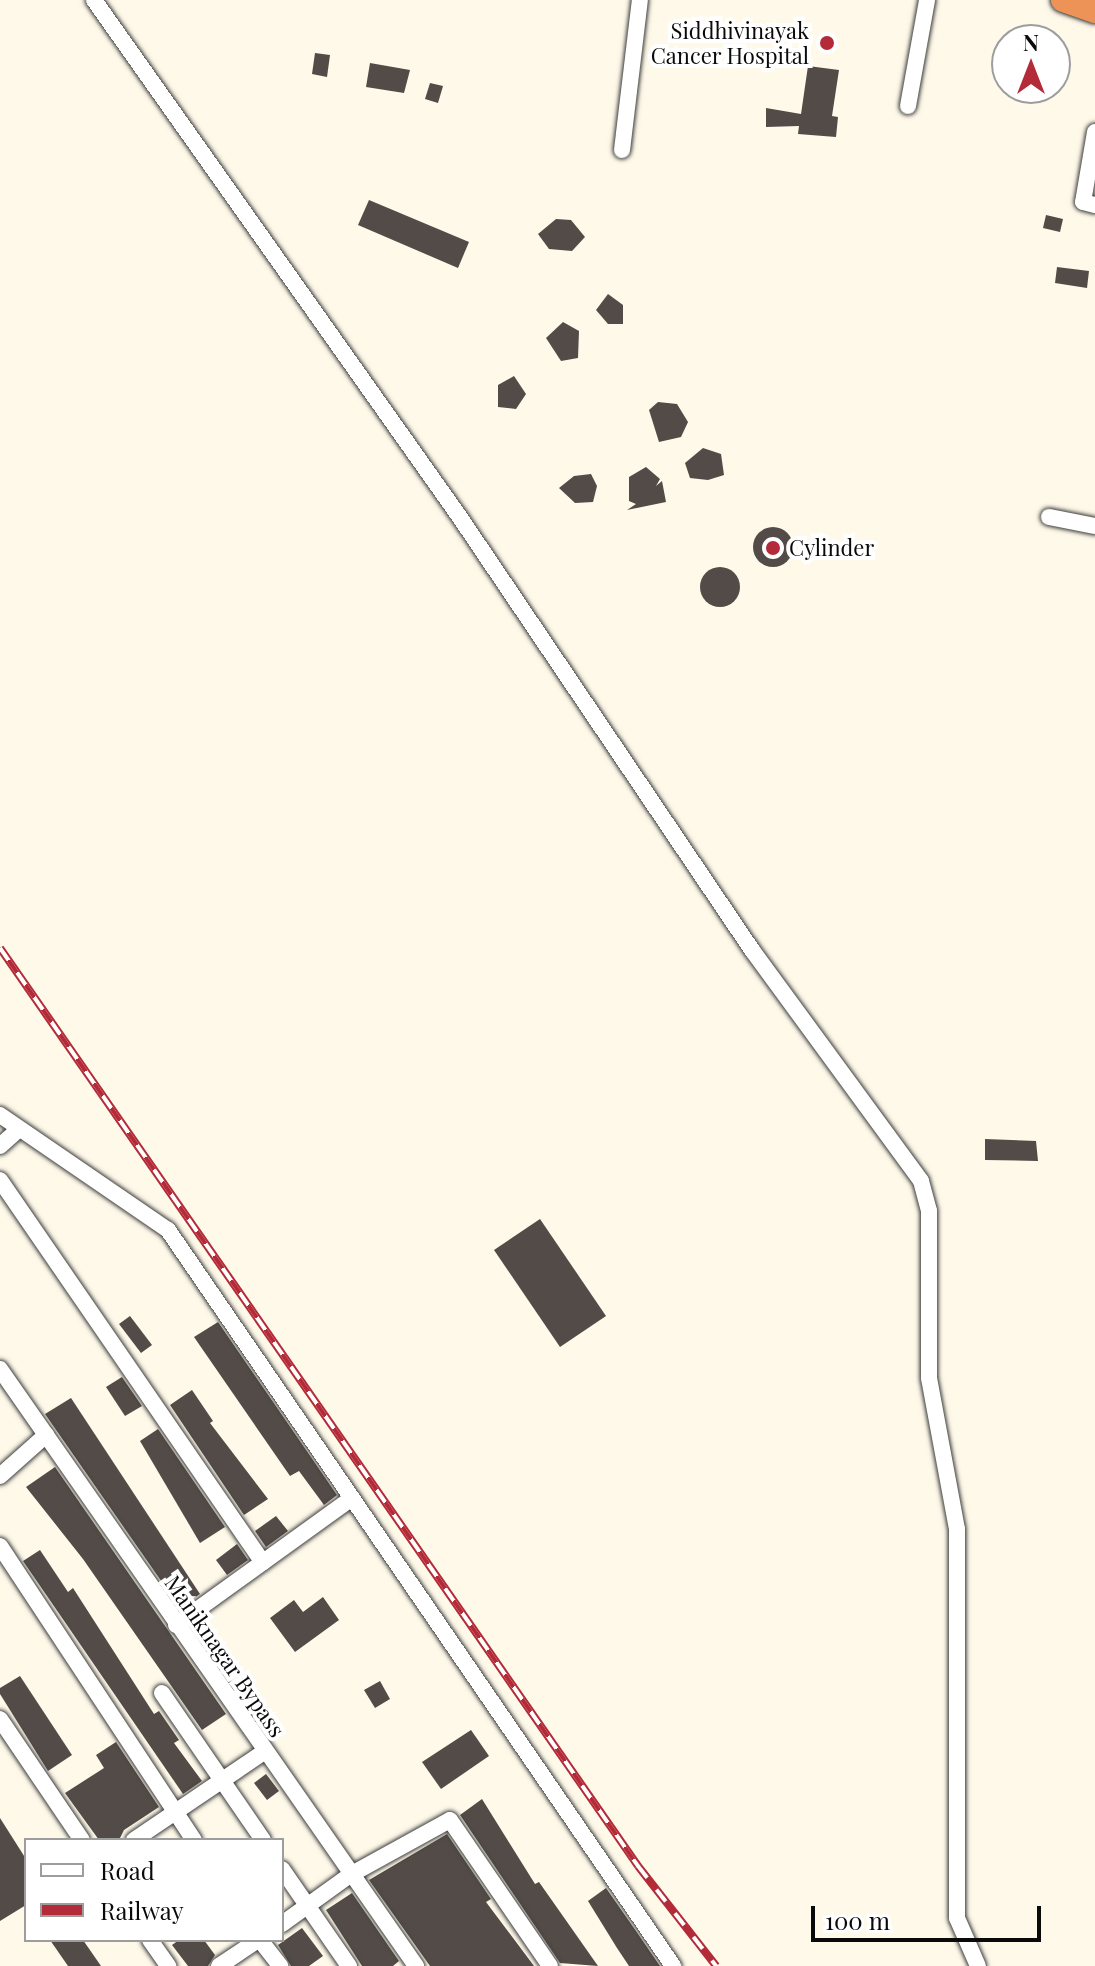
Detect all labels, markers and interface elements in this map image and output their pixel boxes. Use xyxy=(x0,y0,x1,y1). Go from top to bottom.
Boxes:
place label: Siddhivinayak Cancer Hospital xyxy=(650,17,809,68)
north arrow xyxy=(991,24,1071,104)
text: N xyxy=(1023,27,1039,57)
marker: Siddhivinayak Cancer Hospital xyxy=(816,32,838,54)
place label: Cylinder xyxy=(789,535,874,561)
marker: Cylinder xyxy=(764,539,782,557)
street label: Maniknagar Bypass xyxy=(159,1570,291,1742)
legend xyxy=(24,1838,284,1942)
text: Road xyxy=(100,1854,155,1886)
scale bar xyxy=(815,1890,1045,1940)
text: Railway xyxy=(100,1894,184,1926)
text: 100 m xyxy=(825,1904,890,1936)

